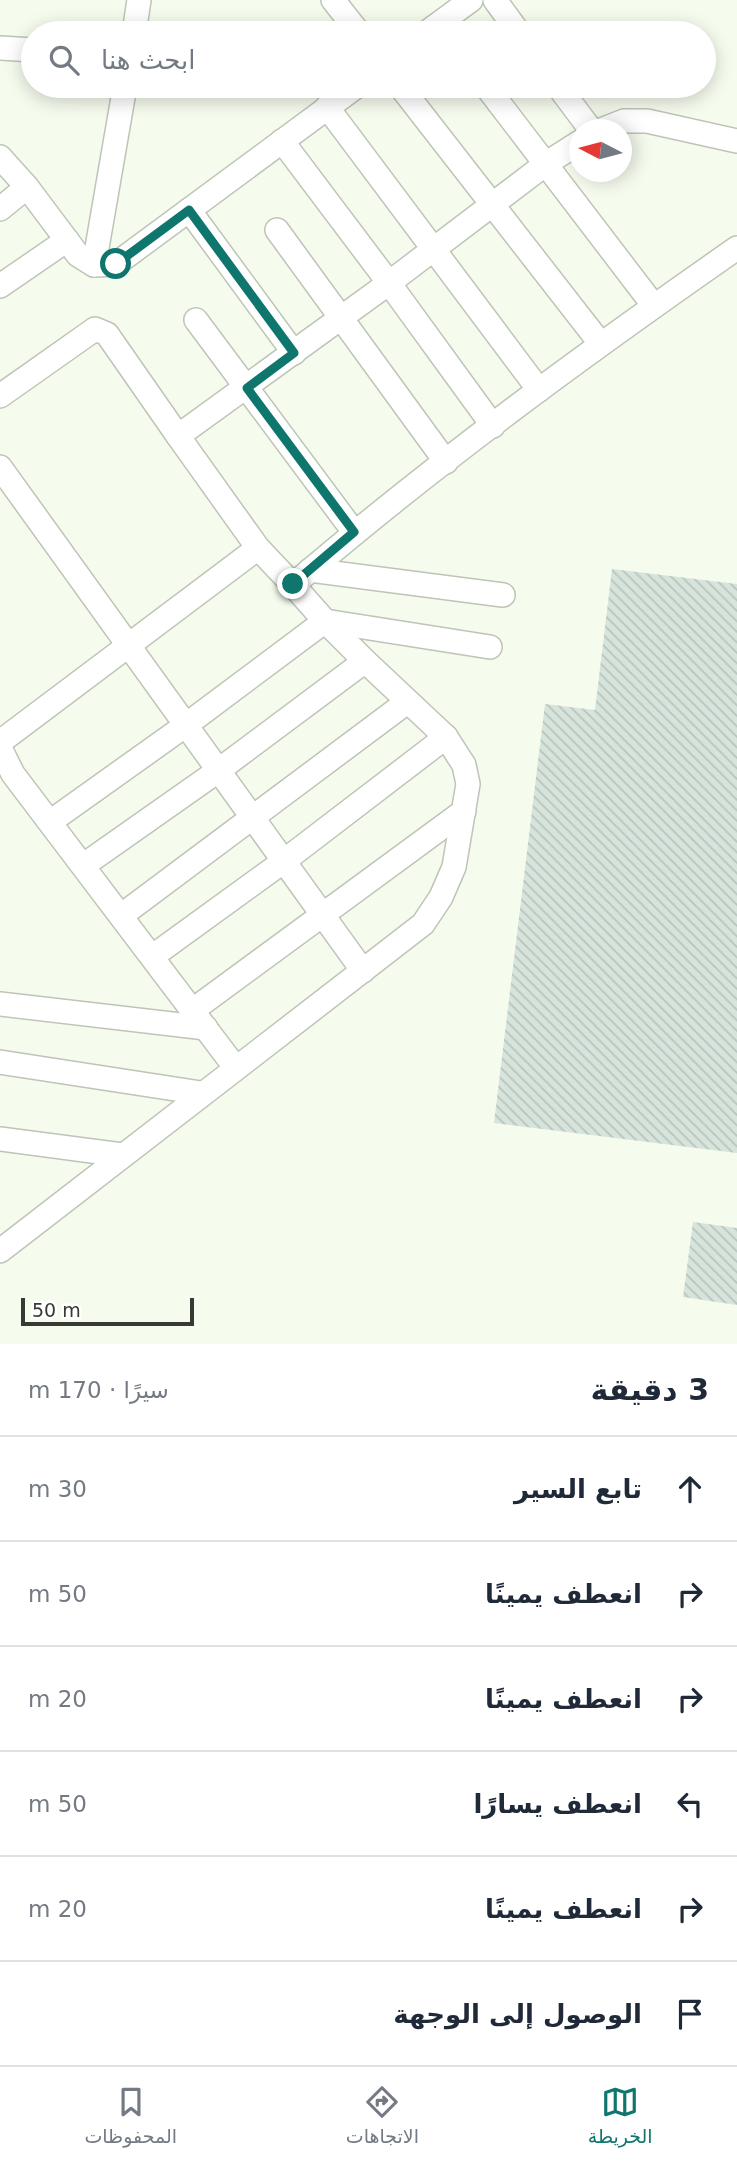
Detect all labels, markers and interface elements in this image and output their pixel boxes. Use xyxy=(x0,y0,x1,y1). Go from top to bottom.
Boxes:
search box xyxy=(21,21,716,98)
icon: search xyxy=(45,41,83,79)
text: ابحث هنا xyxy=(101,45,196,75)
north arrow xyxy=(569,119,632,182)
route start xyxy=(100,248,131,279)
route end xyxy=(277,568,308,599)
scale bar xyxy=(21,1295,194,1327)
text: 50 m xyxy=(32,1299,81,1321)
text: 3 دقيقة xyxy=(591,1372,709,1407)
text: سيرًا · 170 m xyxy=(28,1377,169,1403)
icon: ahead xyxy=(671,1470,709,1508)
text: تابع السير xyxy=(514,1474,642,1504)
text: 30 m xyxy=(28,1476,87,1502)
icon: right xyxy=(671,1575,709,1613)
text: انعطف يمينًا xyxy=(485,1579,642,1609)
text: 50 m xyxy=(28,1581,87,1607)
icon: right xyxy=(671,1680,709,1718)
text: انعطف يمينًا xyxy=(485,1684,642,1714)
text: 20 m xyxy=(28,1686,87,1712)
icon: left xyxy=(671,1785,709,1823)
text: انعطف يسارًا xyxy=(473,1789,642,1819)
text: 50 m xyxy=(28,1791,87,1817)
icon: right xyxy=(671,1890,709,1928)
text: انعطف يمينًا xyxy=(485,1894,642,1924)
text: 20 m xyxy=(28,1896,87,1922)
icon: arrive xyxy=(671,1995,709,2033)
text: الوصول إلى الوجهة xyxy=(393,1999,642,2029)
tab: المحفوظات xyxy=(84,2083,177,2147)
tab: الاتجاهات xyxy=(346,2083,419,2147)
tab: الخريطة xyxy=(588,2083,653,2147)

